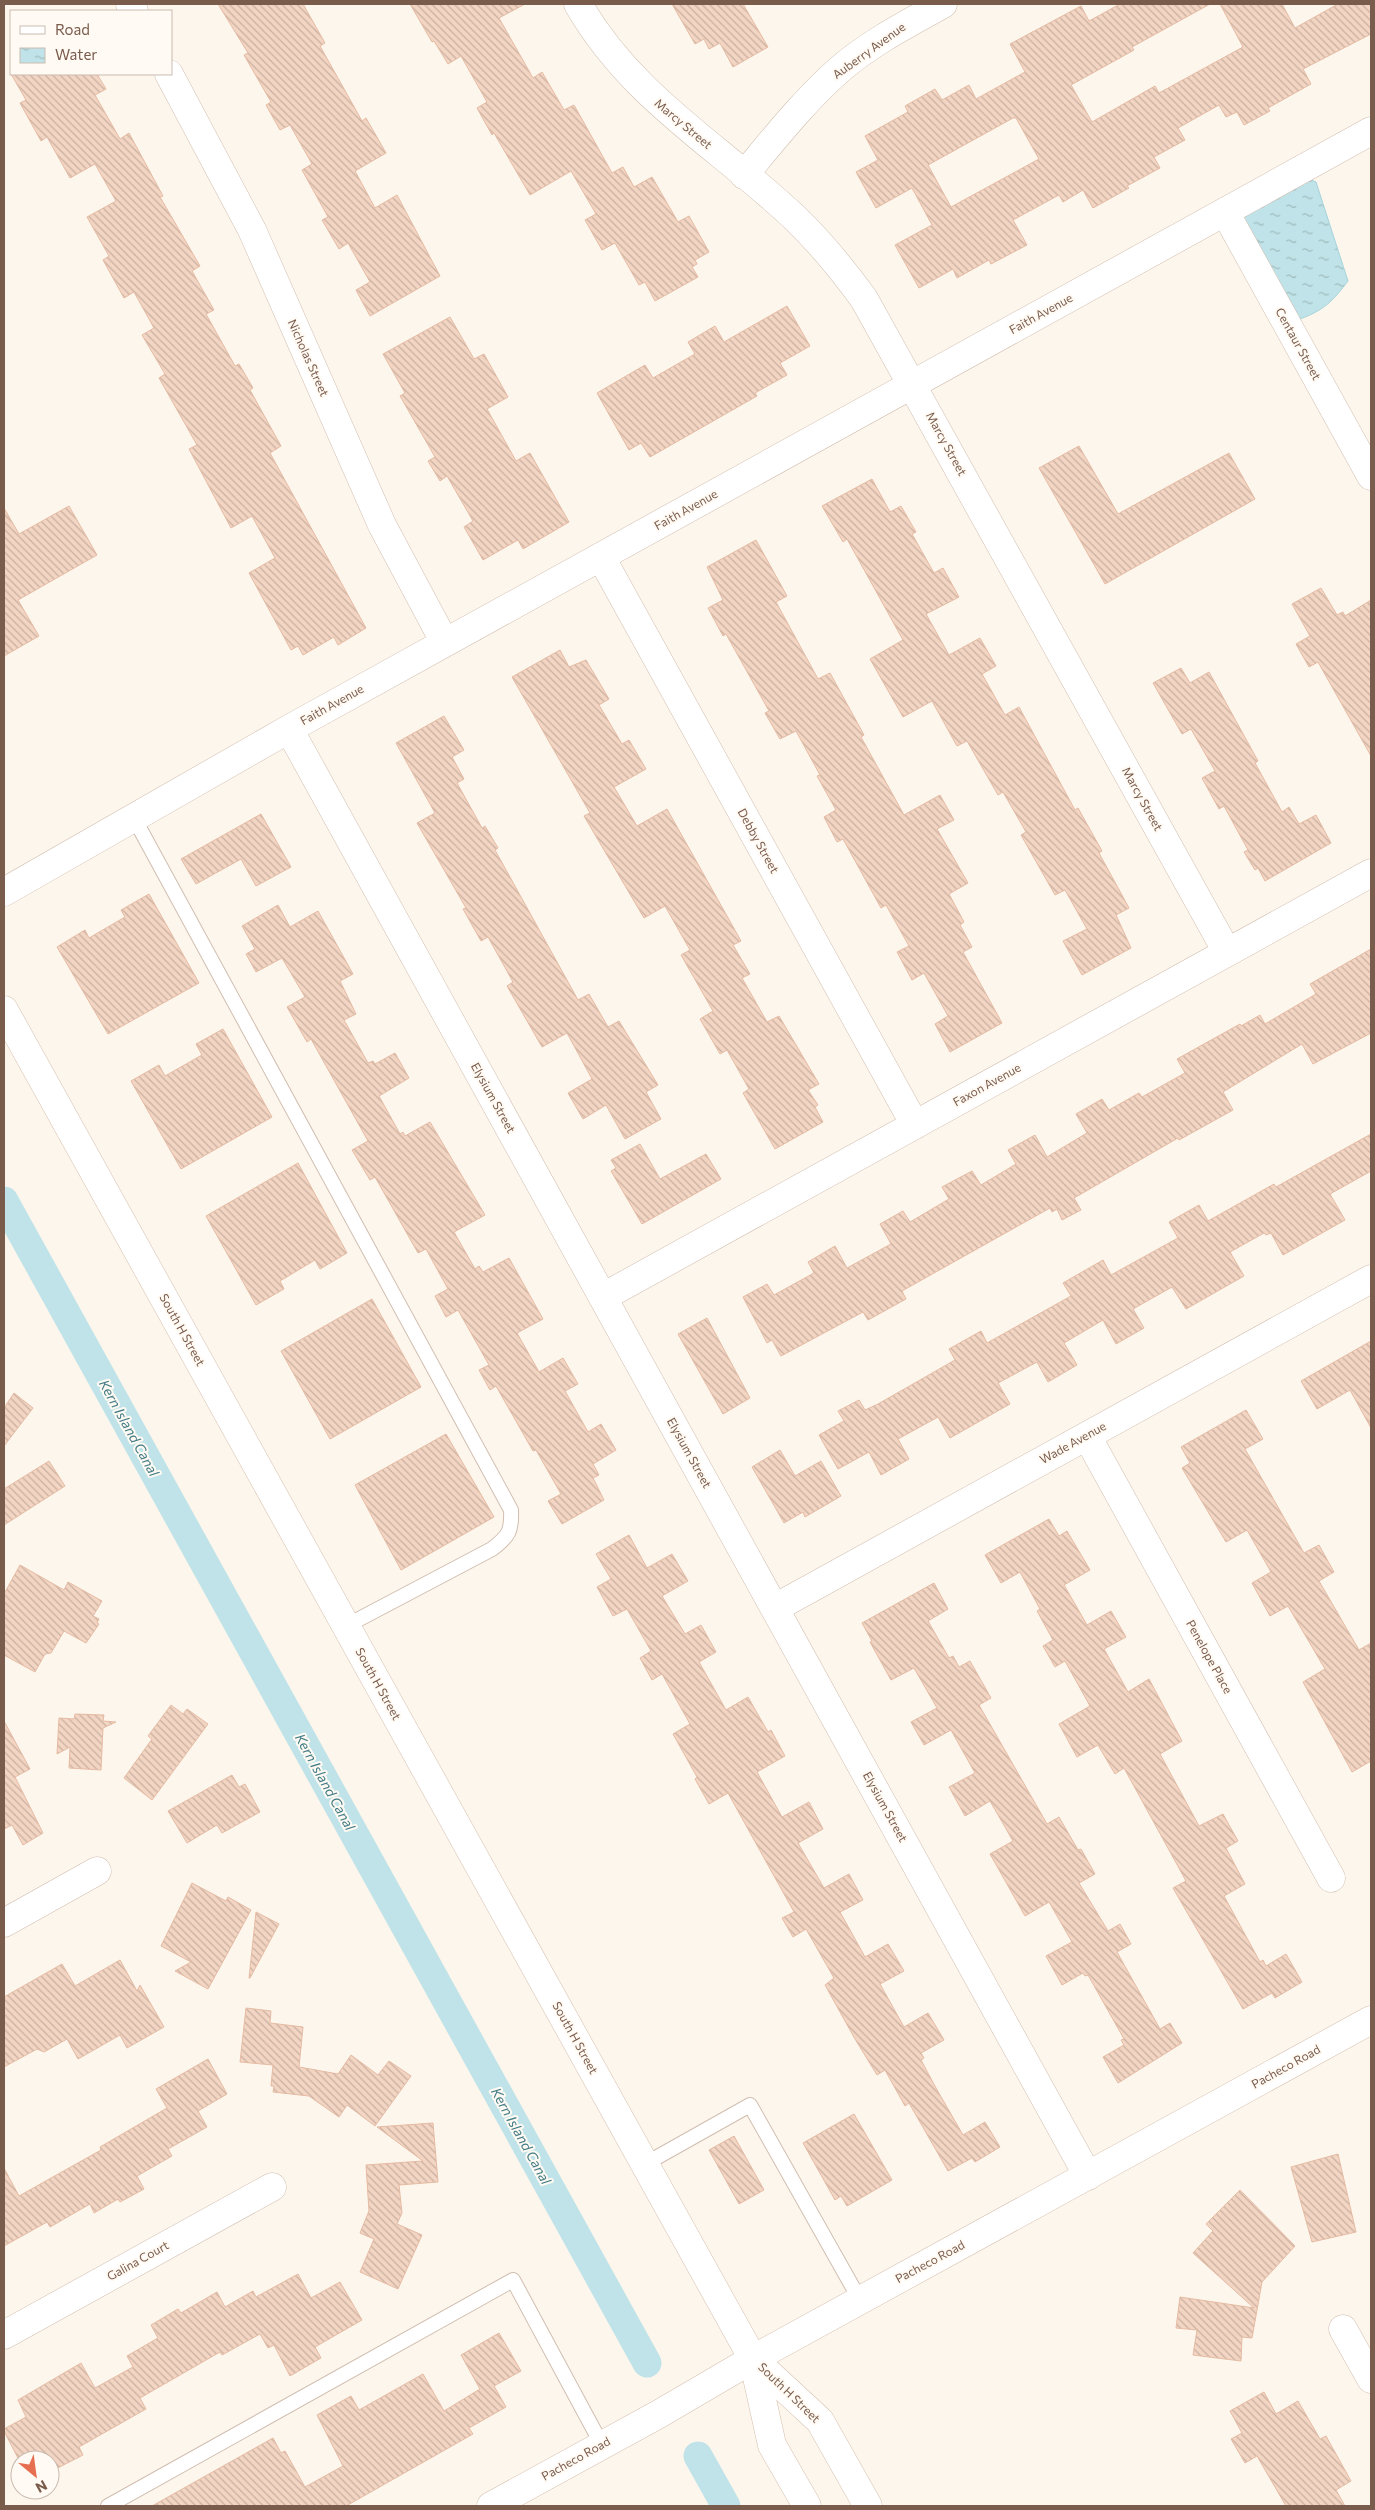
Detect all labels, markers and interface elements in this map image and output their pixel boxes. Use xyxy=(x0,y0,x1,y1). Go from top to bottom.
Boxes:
legend xyxy=(10,10,172,75)
street label: Auberry Avenue xyxy=(829,19,907,81)
text: Road xyxy=(55,20,90,38)
text: Water xyxy=(55,45,97,63)
street label: Marcy Street xyxy=(652,95,715,151)
street label: Faith Avenue xyxy=(1006,290,1075,336)
street label: Centaur Street xyxy=(1273,305,1325,382)
street label: Nicholas Street xyxy=(286,317,332,398)
street label: Marcy Street xyxy=(924,409,970,478)
street label: Faith Avenue xyxy=(651,486,720,532)
street label: Faith Avenue xyxy=(297,681,366,727)
street label: Marcy Street xyxy=(1120,764,1166,833)
street label: Debby Street xyxy=(735,806,782,875)
street label: Elysium Street xyxy=(469,1060,519,1135)
street label: Faxon Avenue xyxy=(950,1060,1023,1109)
street label: South H Street xyxy=(157,1291,208,1368)
water label: Kern Island Canal xyxy=(96,1376,163,1480)
street label: Elysium Street xyxy=(665,1415,715,1490)
street label: Wade Avenue xyxy=(1037,1418,1108,1466)
street label: Penelope Place xyxy=(1184,1617,1236,1696)
street label: South H Street xyxy=(353,1645,404,1722)
water label: Kern Island Canal xyxy=(292,1730,359,1834)
street label: Elysium Street xyxy=(861,1769,911,1844)
street label: South H Street xyxy=(550,1999,601,2076)
street label: Pacheco Road xyxy=(1249,2041,1322,2091)
water label: Kern Island Canal xyxy=(488,2084,555,2188)
street label: Galina Court xyxy=(104,2237,171,2283)
street label: Pacheco Road xyxy=(893,2237,967,2285)
street label: South H Street xyxy=(756,2359,823,2425)
street label: Pacheco Road xyxy=(539,2433,612,2483)
north arrow xyxy=(10,2450,60,2500)
text: N xyxy=(33,2477,50,2497)

